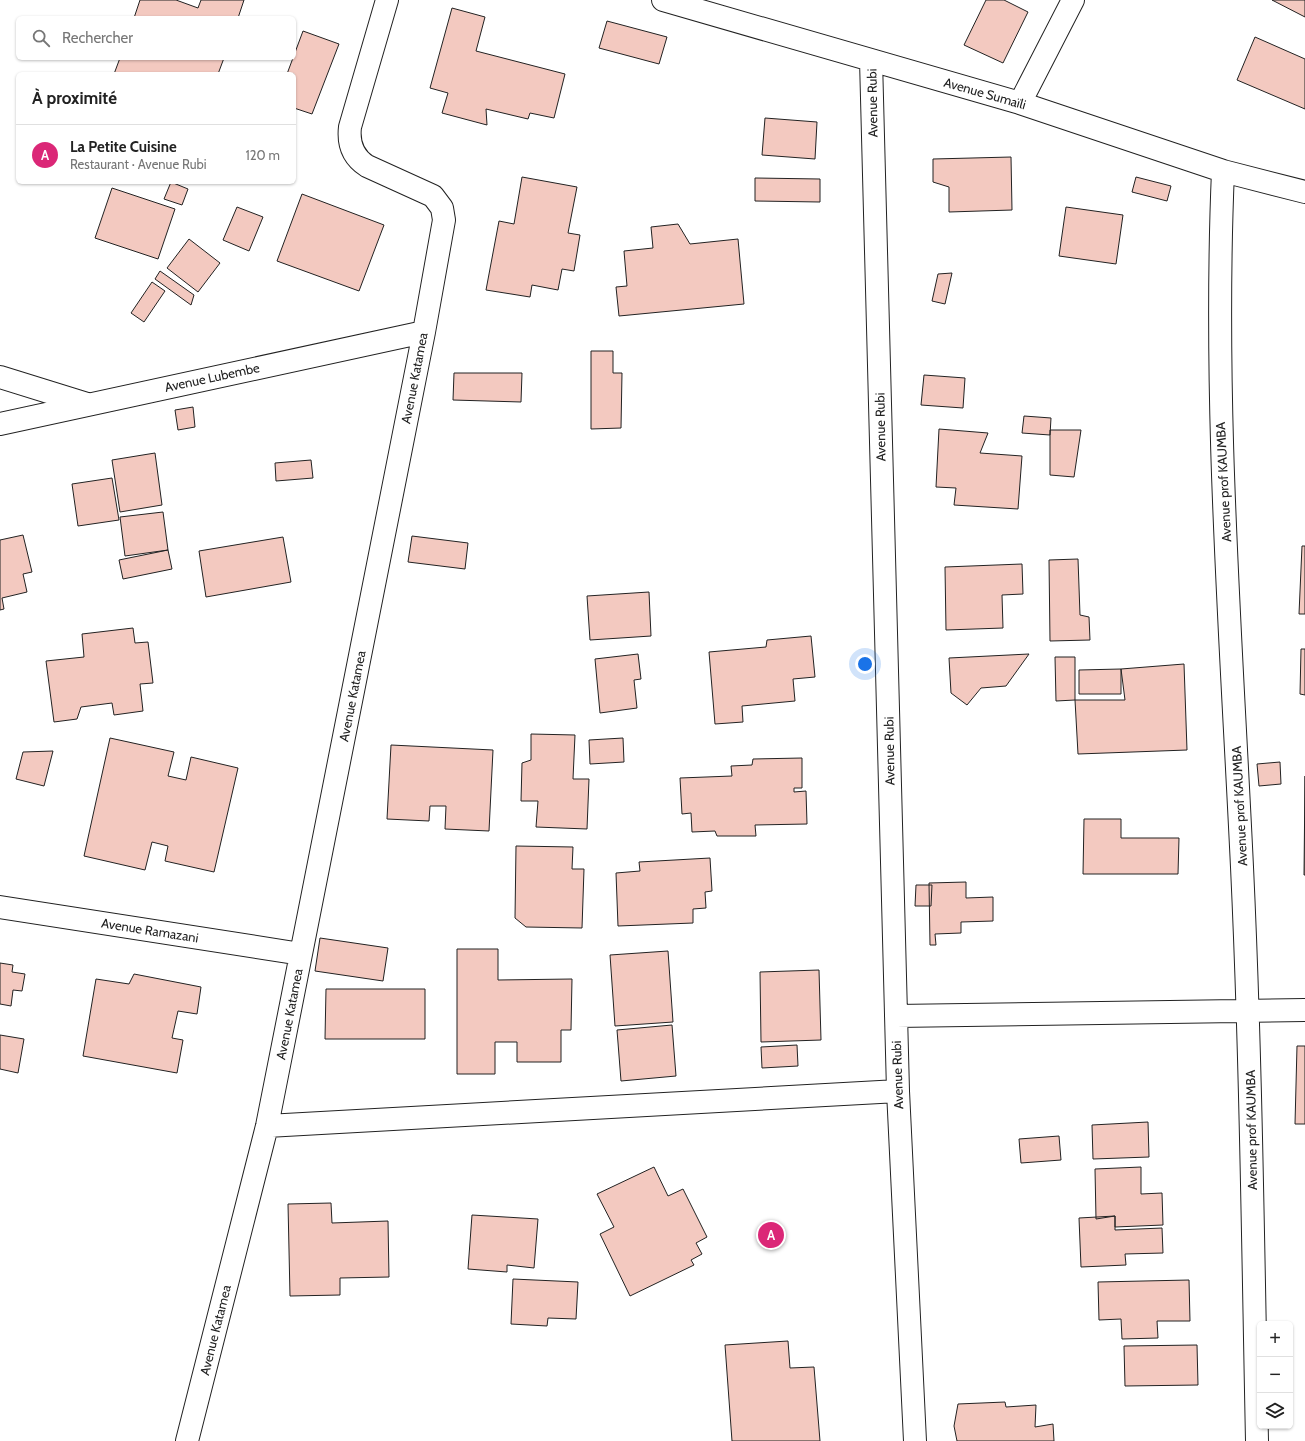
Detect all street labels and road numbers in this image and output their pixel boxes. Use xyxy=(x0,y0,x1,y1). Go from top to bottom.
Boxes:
street label: Avenue Rubi xyxy=(863,69,881,137)
street label: Avenue Sumaïli xyxy=(942,74,1028,112)
street label: Avenue Katamea xyxy=(397,330,431,425)
street label: Avenue Lubembe xyxy=(163,359,261,395)
street label: Avenue Rubi xyxy=(871,393,889,461)
street label: Avenue prof KAUMBA xyxy=(1212,421,1234,543)
street label: Avenue Katamea xyxy=(335,648,369,743)
street label: Avenue Rubi xyxy=(880,717,898,785)
street label: Avenue prof KAUMBA xyxy=(1228,745,1250,867)
street label: Avenue Ramazani xyxy=(100,914,200,946)
street label: Avenue Katamea xyxy=(272,966,306,1061)
street label: Avenue Rubi xyxy=(888,1040,906,1110)
street label: Avenue prof KAUMBA xyxy=(1242,1070,1260,1190)
street label: Avenue Katamea xyxy=(196,1282,234,1377)

